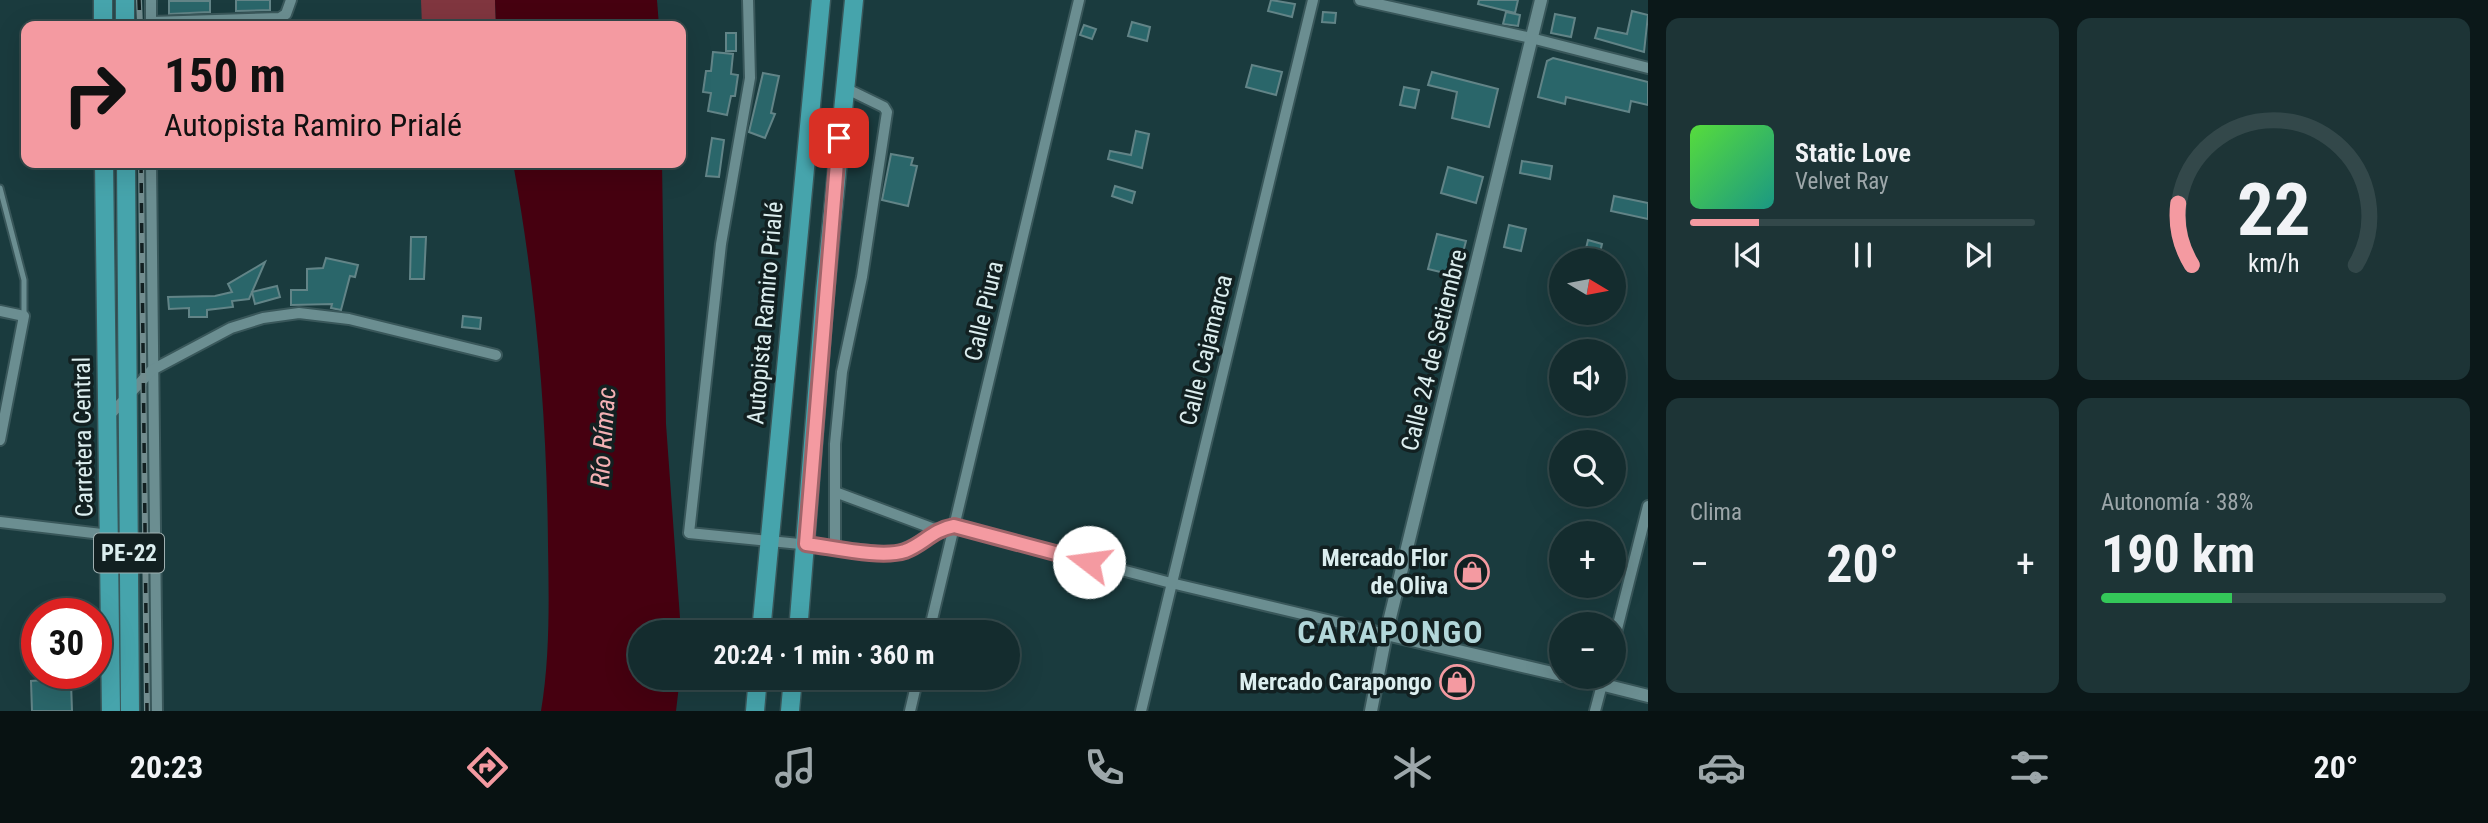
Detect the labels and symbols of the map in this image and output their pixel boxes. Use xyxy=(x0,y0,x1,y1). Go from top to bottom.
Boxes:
pin xyxy=(809,108,869,168)
street label: Autopista Ramiro Prialé xyxy=(741,200,789,426)
street label: Calle 24 de Setiembre xyxy=(1395,246,1473,454)
north arrow xyxy=(1549,248,1626,326)
street label: Calle Piura xyxy=(959,258,1009,364)
street label: Calle Cajamarca xyxy=(1174,272,1238,428)
street label: Carretera Central xyxy=(68,357,98,517)
water label: Río Rímac xyxy=(585,386,621,488)
position arrow xyxy=(1052,525,1126,599)
road number: PE-22 xyxy=(94,534,164,572)
place label: Mercado Flor de Oliva xyxy=(1322,544,1448,600)
shop icon: Mercado Flor de Oliva xyxy=(1453,553,1491,591)
speed limit sign: 30 xyxy=(21,598,112,689)
district label: CARAPONGO xyxy=(1297,613,1485,651)
shop icon: Mercado Carapongo xyxy=(1438,663,1476,701)
place label: Mercado Carapongo xyxy=(1239,668,1432,696)

